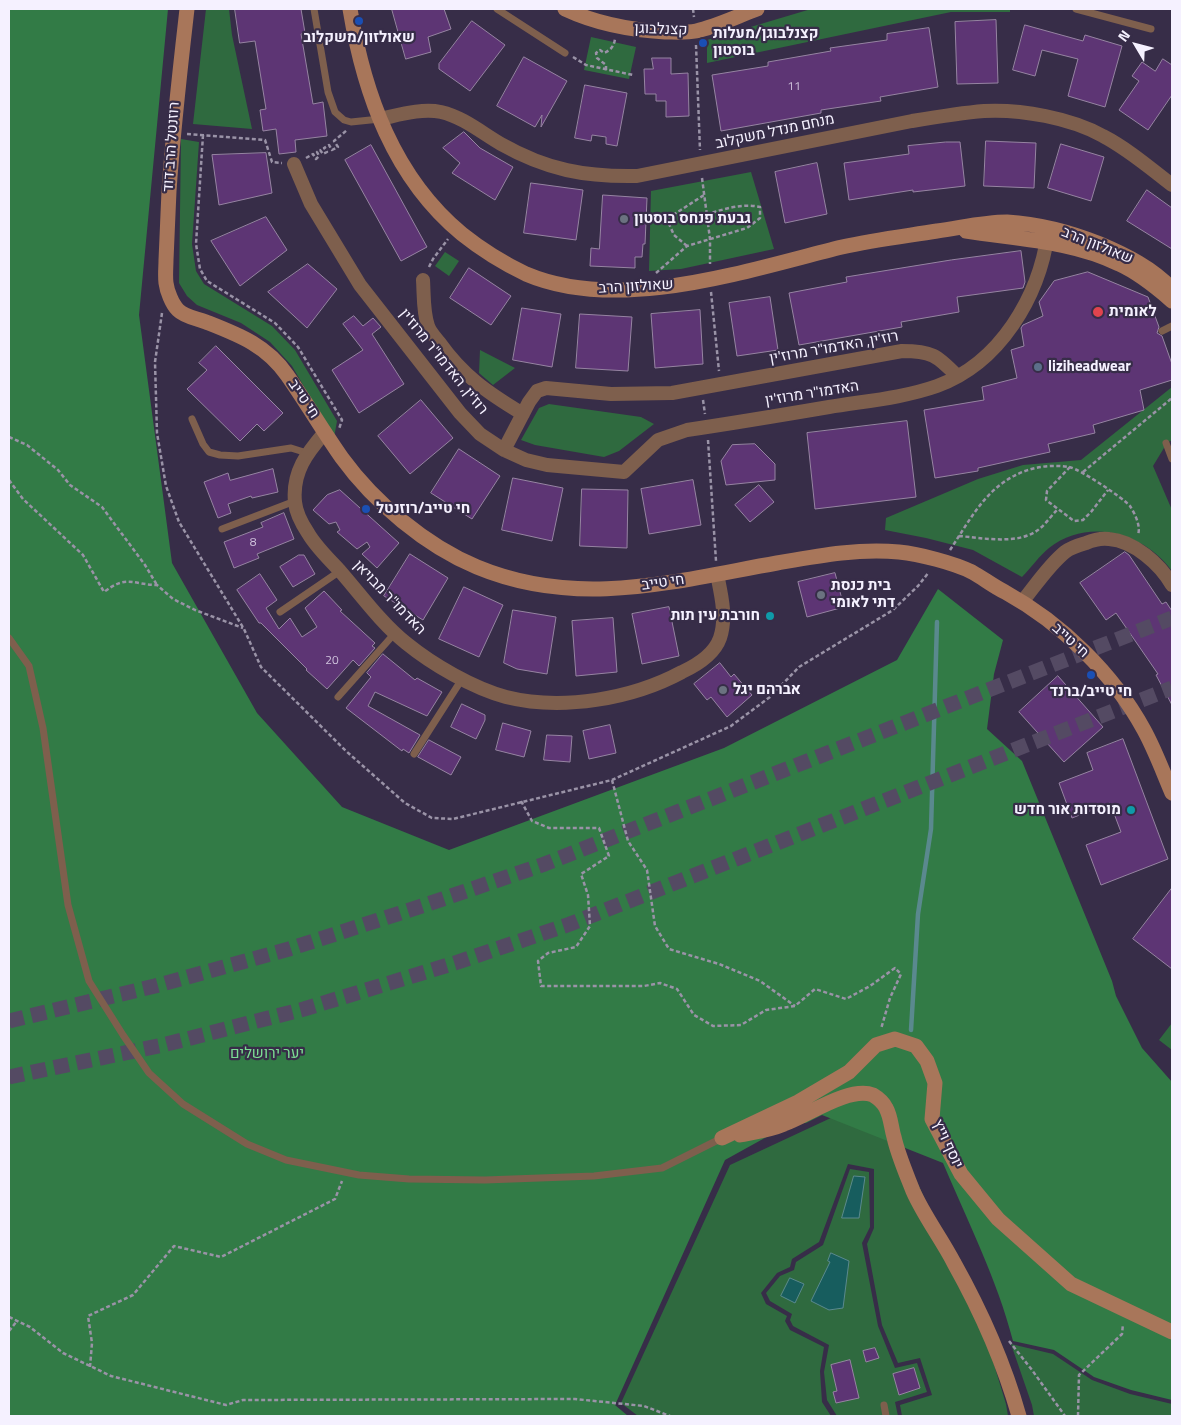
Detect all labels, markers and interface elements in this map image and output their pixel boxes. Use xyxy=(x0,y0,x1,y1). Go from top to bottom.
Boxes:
marker: שאולזון/משקלוב xyxy=(353,15,365,27)
street label: קצנלבוגן xyxy=(634,20,688,40)
north arrow xyxy=(1111,20,1161,70)
place label: קצנלבוגן/מעלות בוסטון xyxy=(713,25,819,60)
text: N xyxy=(1112,25,1135,46)
place label: שאולזון/משקלוב xyxy=(303,29,415,47)
marker: קצנלבוגן/מעלות בוסטון xyxy=(697,37,709,49)
house number: 11 xyxy=(787,80,801,94)
street label: רוזנטל הרב דוד xyxy=(160,101,184,193)
street label: מנחם מנדל משקלוב xyxy=(714,111,836,153)
place label: גבעת פנחס בוסטון xyxy=(634,210,751,228)
marker: גבעת פנחס בוסטון xyxy=(618,213,630,225)
street label: שאולזון הרב xyxy=(1059,224,1135,268)
street label: שאולזון הרב xyxy=(598,276,674,298)
place label: לאומית xyxy=(1109,303,1157,321)
marker: לאומית xyxy=(1091,305,1105,319)
street label: רוז'ין, האדמו"ר מרוז'ין xyxy=(395,306,491,418)
street label: רוז'ין, האדמו"ר מרוז'ין xyxy=(768,328,900,368)
place label: liziheadwear xyxy=(1048,358,1131,376)
marker: liziheadwear xyxy=(1032,361,1044,373)
street label: חי טייב xyxy=(283,376,323,422)
street label: האדמו"ר מרוז'ין xyxy=(764,378,860,410)
place label: חי טייב/רוזנטל xyxy=(376,500,470,518)
marker: חי טייב/רוזנטל xyxy=(360,503,372,515)
house number: 8 xyxy=(250,536,256,550)
street label: האדמו"ר מבויאן xyxy=(349,557,429,639)
street label: חי טייב xyxy=(640,571,686,595)
place label: בית כנסת דתי לאומי xyxy=(831,577,895,612)
marker: בית כנסת דתי לאומי xyxy=(815,589,827,601)
place label: חורבת עין תות xyxy=(671,607,760,625)
marker: חורבת עין תות xyxy=(764,610,776,622)
street label: חי טייב xyxy=(1048,620,1092,662)
house number: 20 xyxy=(325,654,339,668)
marker: חי טייב/ברנד xyxy=(1085,669,1097,681)
place label: אברהם יגל xyxy=(733,681,801,699)
place label: חי טייב/ברנד xyxy=(1050,683,1132,701)
marker: אברהם יגל xyxy=(717,684,729,696)
place label: מוסדות אור חדש xyxy=(1014,801,1121,819)
marker: מוסדות אור חדש xyxy=(1125,804,1137,816)
park label: יער ירושלים xyxy=(230,1045,304,1063)
street label: יוסף וייץ xyxy=(928,1117,966,1171)

